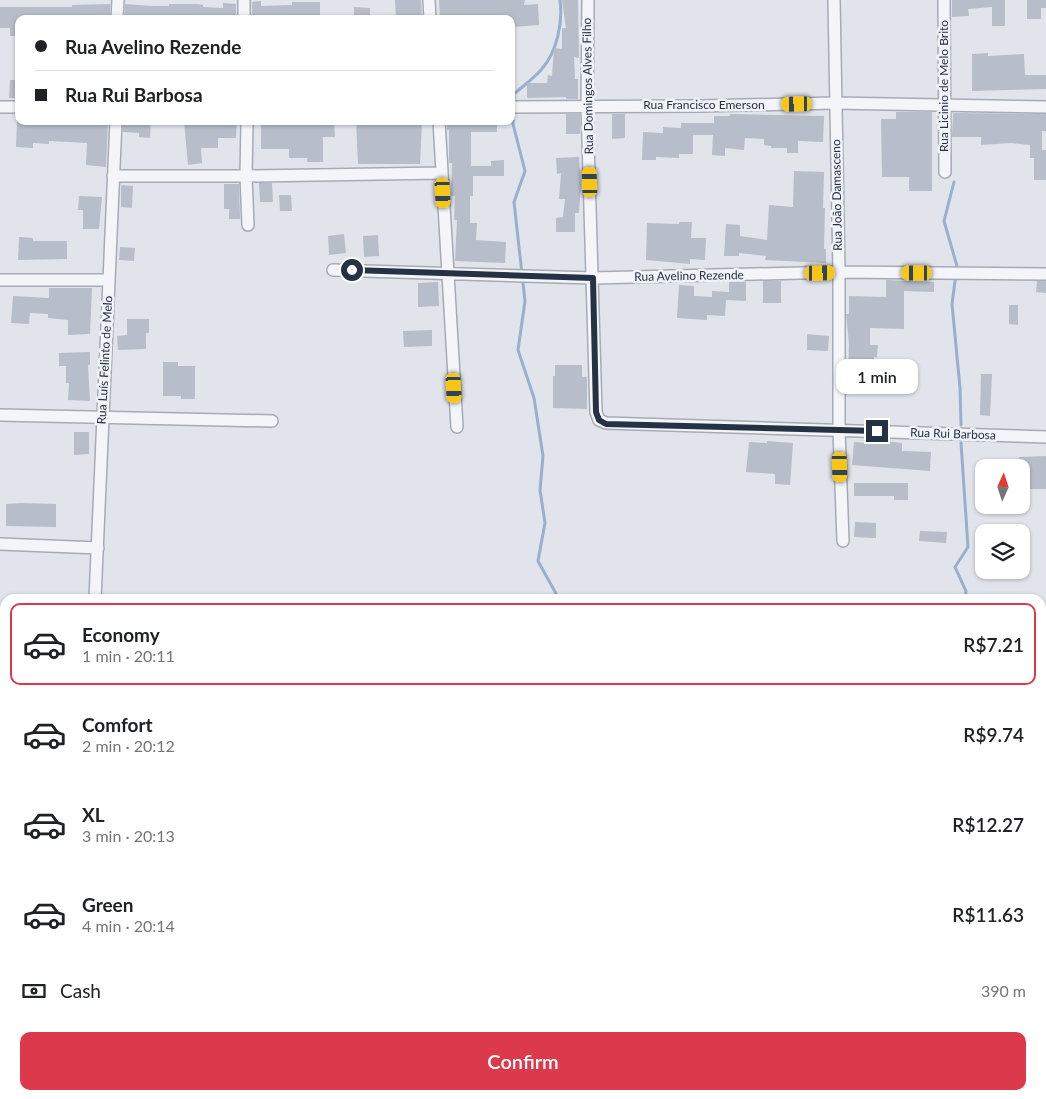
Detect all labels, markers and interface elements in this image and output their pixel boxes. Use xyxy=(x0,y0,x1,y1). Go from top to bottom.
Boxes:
street label: Rua Domingos Alves Filho xyxy=(579,17,596,154)
street label: Rua Licinio de Melo Brito xyxy=(936,20,951,152)
text: Rua Avelino Rezende xyxy=(65,35,241,58)
text: Rua Rui Barbosa xyxy=(65,83,203,106)
car xyxy=(781,96,812,112)
street label: Rua Francisco Emerson xyxy=(643,97,765,112)
street label: Rua João Damasceno xyxy=(828,139,845,251)
car xyxy=(581,167,598,197)
car xyxy=(434,178,451,208)
route start xyxy=(341,259,363,281)
car xyxy=(804,265,835,281)
car xyxy=(902,266,932,281)
street label: Rua Avelino Rezende xyxy=(634,267,744,284)
street label: Rua Luís Felinto de Melo xyxy=(94,295,115,425)
callout: 1 min xyxy=(836,358,918,394)
text: 1 min xyxy=(857,367,897,386)
car xyxy=(445,373,462,403)
route end xyxy=(866,420,888,442)
street label: Rua Rui Barbosa xyxy=(910,425,996,442)
car xyxy=(831,452,848,482)
north arrow xyxy=(975,459,1030,514)
map controls xyxy=(975,459,1030,579)
button: layers xyxy=(975,524,1030,579)
icon: car xyxy=(22,622,67,667)
text: Economy xyxy=(82,623,160,646)
text: R$7.21 xyxy=(963,633,1024,656)
text: 1 min · 20:11 xyxy=(82,646,175,665)
icon: car xyxy=(22,712,67,757)
text: Comfort xyxy=(82,713,153,736)
text: R$9.74 xyxy=(963,723,1024,746)
text: 2 min · 20:12 xyxy=(82,736,175,755)
icon: car xyxy=(22,802,67,847)
text: XL xyxy=(82,803,105,826)
text: R$12.27 xyxy=(952,813,1024,836)
text: 3 min · 20:13 xyxy=(82,826,175,845)
icon: car xyxy=(22,892,67,937)
text: Green xyxy=(82,893,133,916)
text: R$11.63 xyxy=(952,903,1024,926)
text: 4 min · 20:14 xyxy=(82,916,175,935)
icon: cash xyxy=(20,977,48,1005)
text: Cash xyxy=(60,979,101,1002)
text: 390 m xyxy=(981,981,1026,1000)
button: Confirm xyxy=(20,1032,1026,1090)

